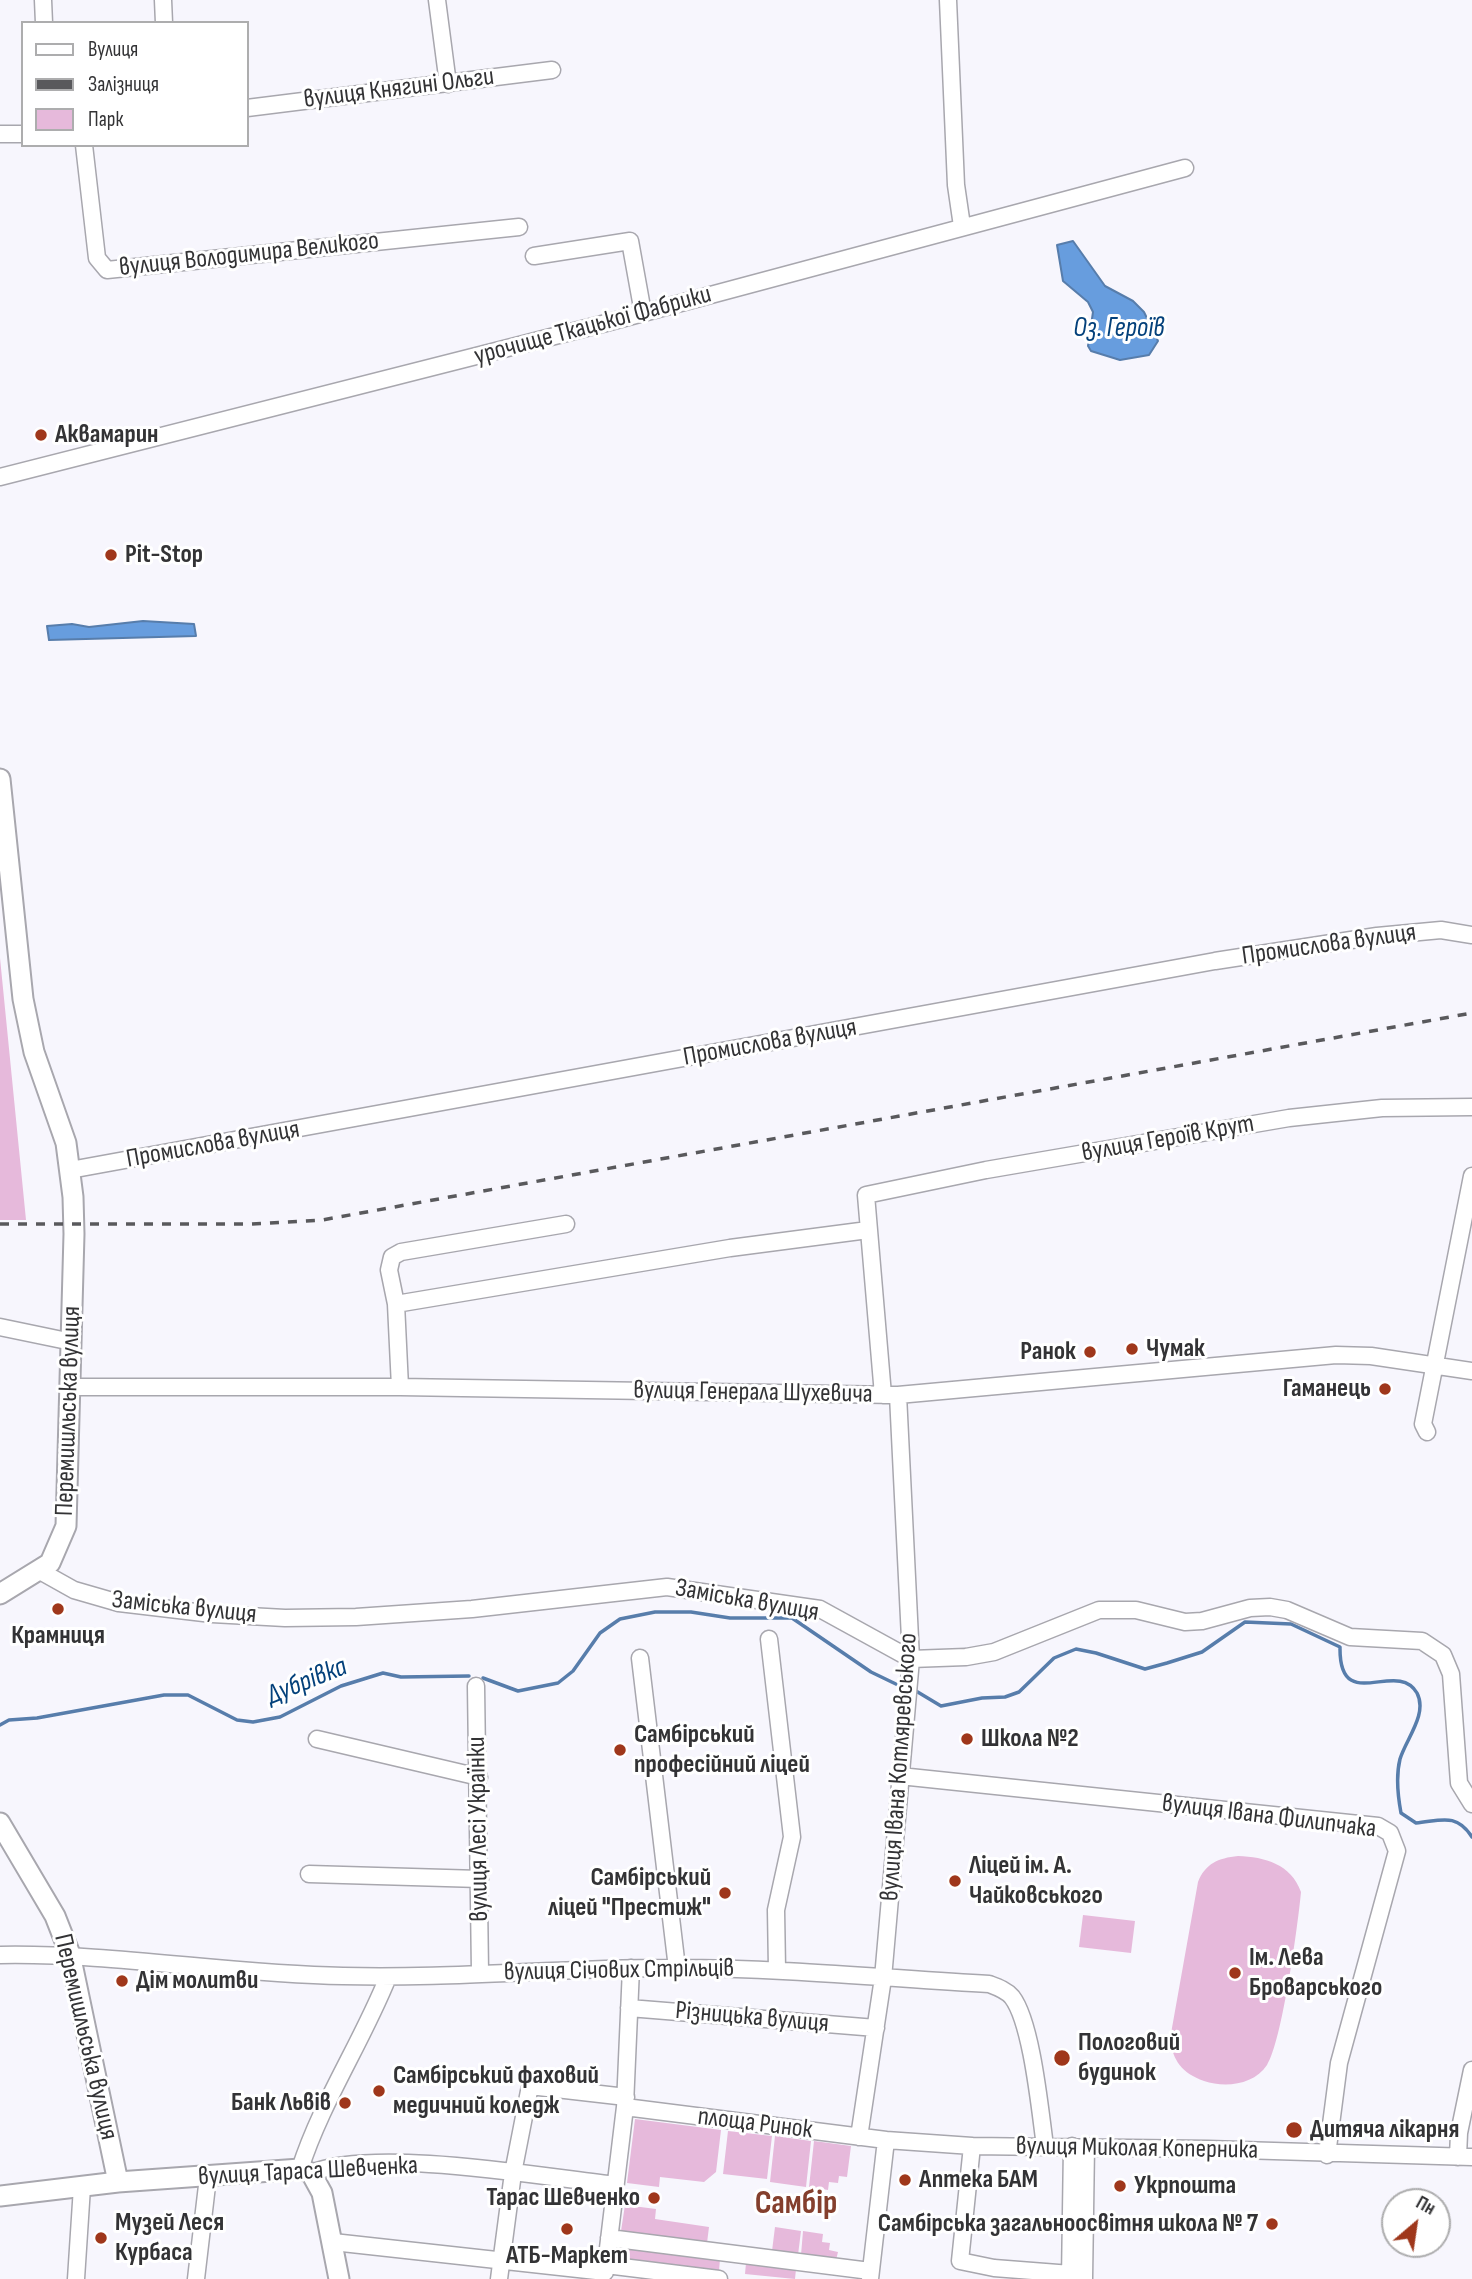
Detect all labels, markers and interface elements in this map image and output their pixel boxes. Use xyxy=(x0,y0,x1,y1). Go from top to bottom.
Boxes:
legend xyxy=(21,21,248,147)
text: Вулиця xyxy=(88,37,138,62)
street label: вулиця Княгині Ольги xyxy=(302,62,496,116)
text: Залізниця xyxy=(88,72,159,97)
text: Парк xyxy=(88,107,123,132)
street label: вулиця Володимира Великого xyxy=(118,226,380,284)
street label: урочище Ткацької Фабрики xyxy=(471,279,715,373)
water label: Оз. Героїв xyxy=(1073,312,1165,346)
place label: Аквамарин xyxy=(55,419,158,451)
marker: Аквамарин xyxy=(33,427,49,443)
place label: Pit-Stop xyxy=(125,539,203,571)
marker: Pit-Stop xyxy=(103,547,119,563)
street label: Промислова вулиця xyxy=(1240,917,1418,973)
street label: Промислова вулиця xyxy=(681,1012,859,1074)
street label: вулиця Героїв Крут xyxy=(1079,1109,1257,1169)
street label: Промислова вулиця xyxy=(124,1114,302,1176)
street label: Перемишльська вулиця xyxy=(50,1305,88,1517)
place label: Чумак xyxy=(1146,1333,1205,1365)
place label: Ранок xyxy=(1020,1336,1076,1368)
marker: Чумак xyxy=(1124,1341,1140,1357)
marker: Ранок xyxy=(1082,1344,1098,1360)
place label: Гаманець xyxy=(1283,1373,1371,1405)
street label: вулиця Генерала Шухевича xyxy=(633,1375,873,1411)
marker: Гаманець xyxy=(1377,1381,1393,1397)
street label: Заміська вулиця xyxy=(673,1573,821,1629)
street label: Заміська вулиця xyxy=(110,1585,258,1631)
marker: Крамниця xyxy=(50,1601,66,1617)
place label: Крамниця xyxy=(11,1620,105,1652)
street label: вулиця Івана Котляревського xyxy=(875,1632,925,1902)
water label: Дубрівка xyxy=(262,1651,352,1713)
place label: Самбірський професійний ліцей xyxy=(634,1719,810,1780)
place label: Школа №2 xyxy=(981,1723,1079,1755)
marker: Школа №2 xyxy=(959,1731,975,1747)
street label: вулиця Лесі Українки xyxy=(462,1736,496,1922)
marker: Самбірський професійний ліцей xyxy=(612,1742,628,1758)
street label: вулиця Івана Филипчака xyxy=(1160,1788,1378,1846)
place label: Ліцей ім. А. Чайковського xyxy=(969,1850,1103,1912)
place label: Самбірський ліцей "Престиж" xyxy=(548,1862,711,1924)
marker: Ліцей ім. А. Чайковського xyxy=(947,1873,963,1889)
marker: Самбірський ліцей "Престиж" xyxy=(717,1885,733,1901)
street label: Перемишльська вулиця xyxy=(46,1931,124,2143)
place label: Ім. Лева Броварського xyxy=(1249,1942,1382,2004)
street label: вулиця Січових Стрільців xyxy=(504,1953,734,1989)
place label: Дім молитви xyxy=(136,1965,258,1997)
marker: Ім. Лева Броварського xyxy=(1227,1965,1243,1981)
marker: Дім молитви xyxy=(114,1973,130,1989)
street label: Різницька вулиця xyxy=(674,1996,830,2040)
place label: Пологовий будинок xyxy=(1078,2027,1180,2088)
marker: Пологовий будинок xyxy=(1052,2048,1072,2068)
place label: Самбірський фаховий медичний коледж xyxy=(393,2060,599,2122)
marker: Самбірський фаховий медичний коледж xyxy=(371,2083,387,2099)
place label: Банк Львів xyxy=(231,2087,331,2119)
marker: Банк Львів xyxy=(337,2095,353,2111)
street label: площа Ринок xyxy=(696,2101,814,2147)
place label: Дитяча лікарня xyxy=(1310,2114,1459,2146)
marker: Дитяча лікарня xyxy=(1284,2120,1304,2140)
street label: вулиця Миколая Коперника xyxy=(1016,2131,1258,2167)
street label: вулиця Тараса Шевченка xyxy=(197,2151,419,2193)
place label: Аптека БАМ xyxy=(919,2164,1038,2196)
place label: Укрпошта xyxy=(1134,2170,1236,2202)
marker: Аптека БАМ xyxy=(897,2172,913,2188)
marker: Укрпошта xyxy=(1112,2178,1128,2194)
place label: Тарас Шевченко xyxy=(486,2182,640,2214)
district label: Самбір xyxy=(755,2185,837,2225)
north arrow xyxy=(1381,2188,1451,2258)
marker: Тарас Шевченко xyxy=(646,2190,662,2206)
text: Пн xyxy=(1412,2191,1439,2220)
place label: Музей Леся Курбаса xyxy=(115,2207,224,2268)
place label: Самбірська загальноосвітня школа № 7 xyxy=(878,2208,1258,2240)
marker: Самбірська загальноосвітня школа № 7 xyxy=(1264,2216,1280,2232)
marker: АТБ-Маркет xyxy=(559,2221,575,2237)
marker: Музей Леся Курбаса xyxy=(93,2230,109,2246)
place label: АТБ-Маркет xyxy=(506,2240,628,2272)

